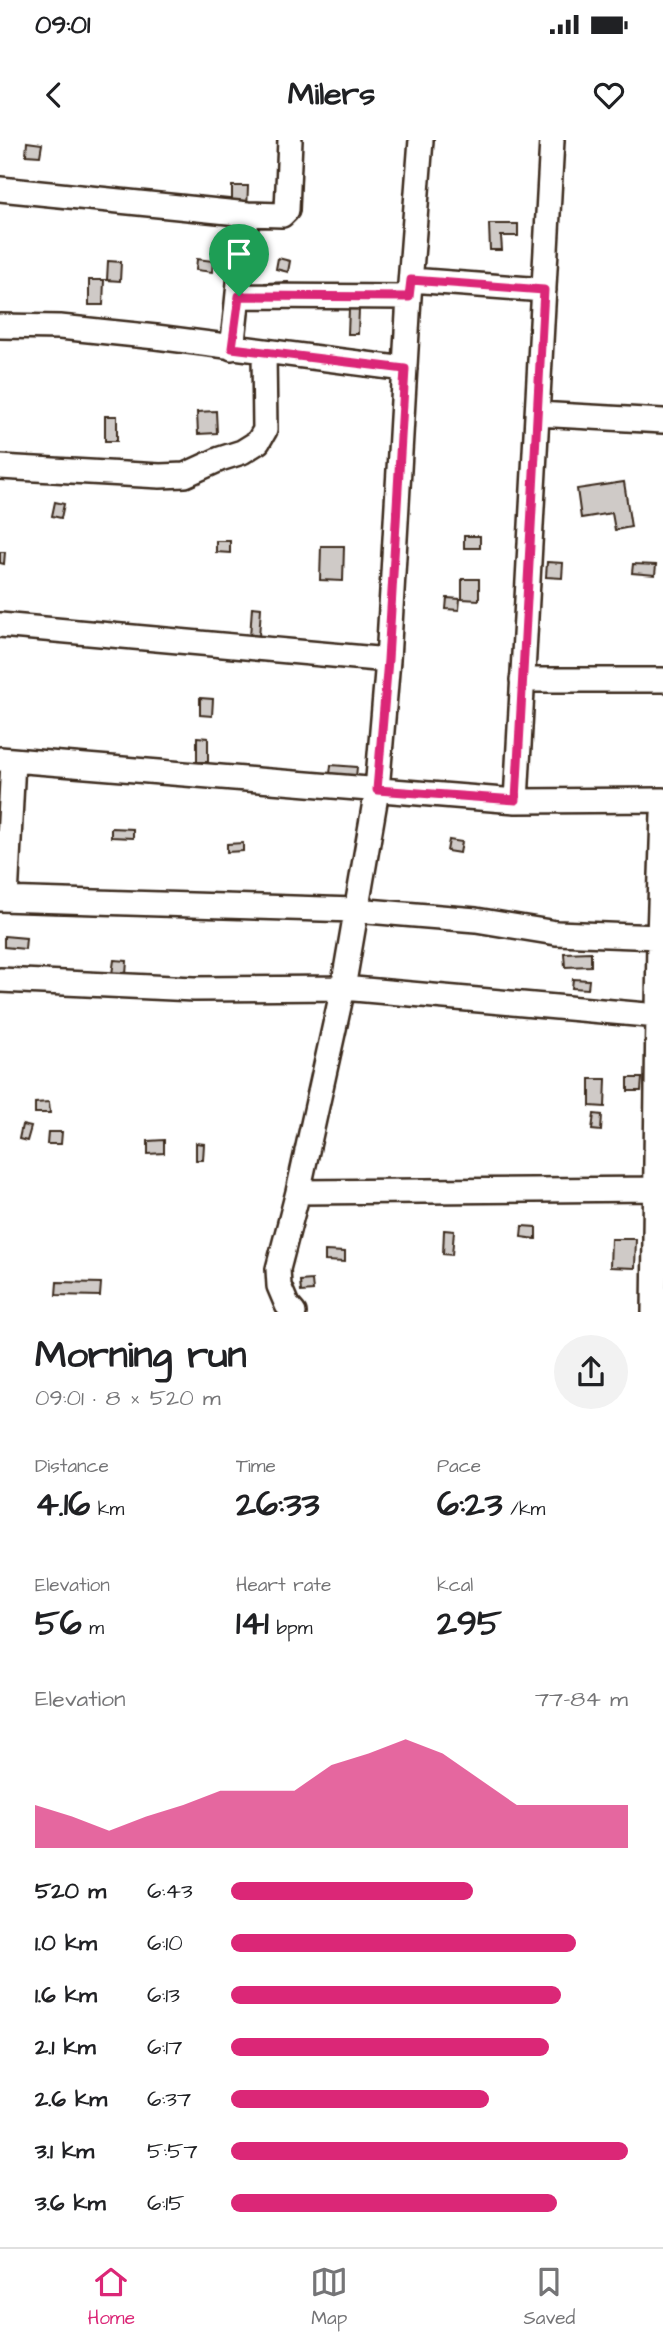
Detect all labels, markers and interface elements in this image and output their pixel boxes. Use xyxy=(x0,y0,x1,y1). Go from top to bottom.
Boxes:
text: 09:01 xyxy=(35,7,90,43)
text: Milers xyxy=(288,72,375,117)
icon: back xyxy=(35,76,73,114)
icon: heart xyxy=(590,76,628,114)
pin xyxy=(209,224,269,296)
icon: arrive xyxy=(220,235,258,273)
text: Morning run xyxy=(35,1330,247,1382)
button: share xyxy=(554,1335,628,1409)
text: 09:01 · 8 × 520 m xyxy=(35,1382,221,1414)
text: Distance xyxy=(35,1453,109,1480)
text: Time xyxy=(236,1453,276,1480)
text: Pace xyxy=(437,1453,481,1480)
text: 4.16 xyxy=(35,1480,90,1529)
text: 26:33 xyxy=(236,1480,319,1529)
text: 6:23 xyxy=(437,1480,503,1529)
text: km xyxy=(90,1496,124,1523)
text: /km xyxy=(503,1496,545,1523)
text: Elevation xyxy=(35,1572,110,1599)
text: Heart rate xyxy=(236,1572,331,1599)
text: kcal xyxy=(437,1572,473,1599)
text: 56 xyxy=(35,1599,82,1648)
text: 141 xyxy=(236,1599,269,1648)
text: 295 xyxy=(437,1599,502,1648)
text: m xyxy=(82,1615,104,1642)
text: bpm xyxy=(269,1615,312,1642)
text: Elevation xyxy=(35,1683,126,1715)
text: 77–84 m xyxy=(535,1683,628,1715)
text: 520 m xyxy=(35,1875,106,1907)
text: 6:43 xyxy=(147,1875,193,1907)
text: 1.0 km xyxy=(35,1927,97,1959)
text: 6:10 xyxy=(147,1927,183,1959)
text: 1.6 km xyxy=(35,1979,97,2011)
text: 6:13 xyxy=(147,1979,180,2011)
text: 2.1 km xyxy=(35,2031,96,2063)
text: 6:17 xyxy=(147,2031,182,2063)
text: 2.6 km xyxy=(35,2083,107,2115)
text: 6:37 xyxy=(147,2083,191,2115)
text: 3.1 km xyxy=(35,2135,94,2167)
text: 5:57 xyxy=(147,2135,198,2167)
text: 3.6 km xyxy=(35,2187,106,2219)
text: 6:15 xyxy=(147,2187,185,2219)
tab: Home xyxy=(88,2263,135,2332)
tab: Map xyxy=(310,2263,348,2332)
tab: Saved xyxy=(524,2263,575,2332)

